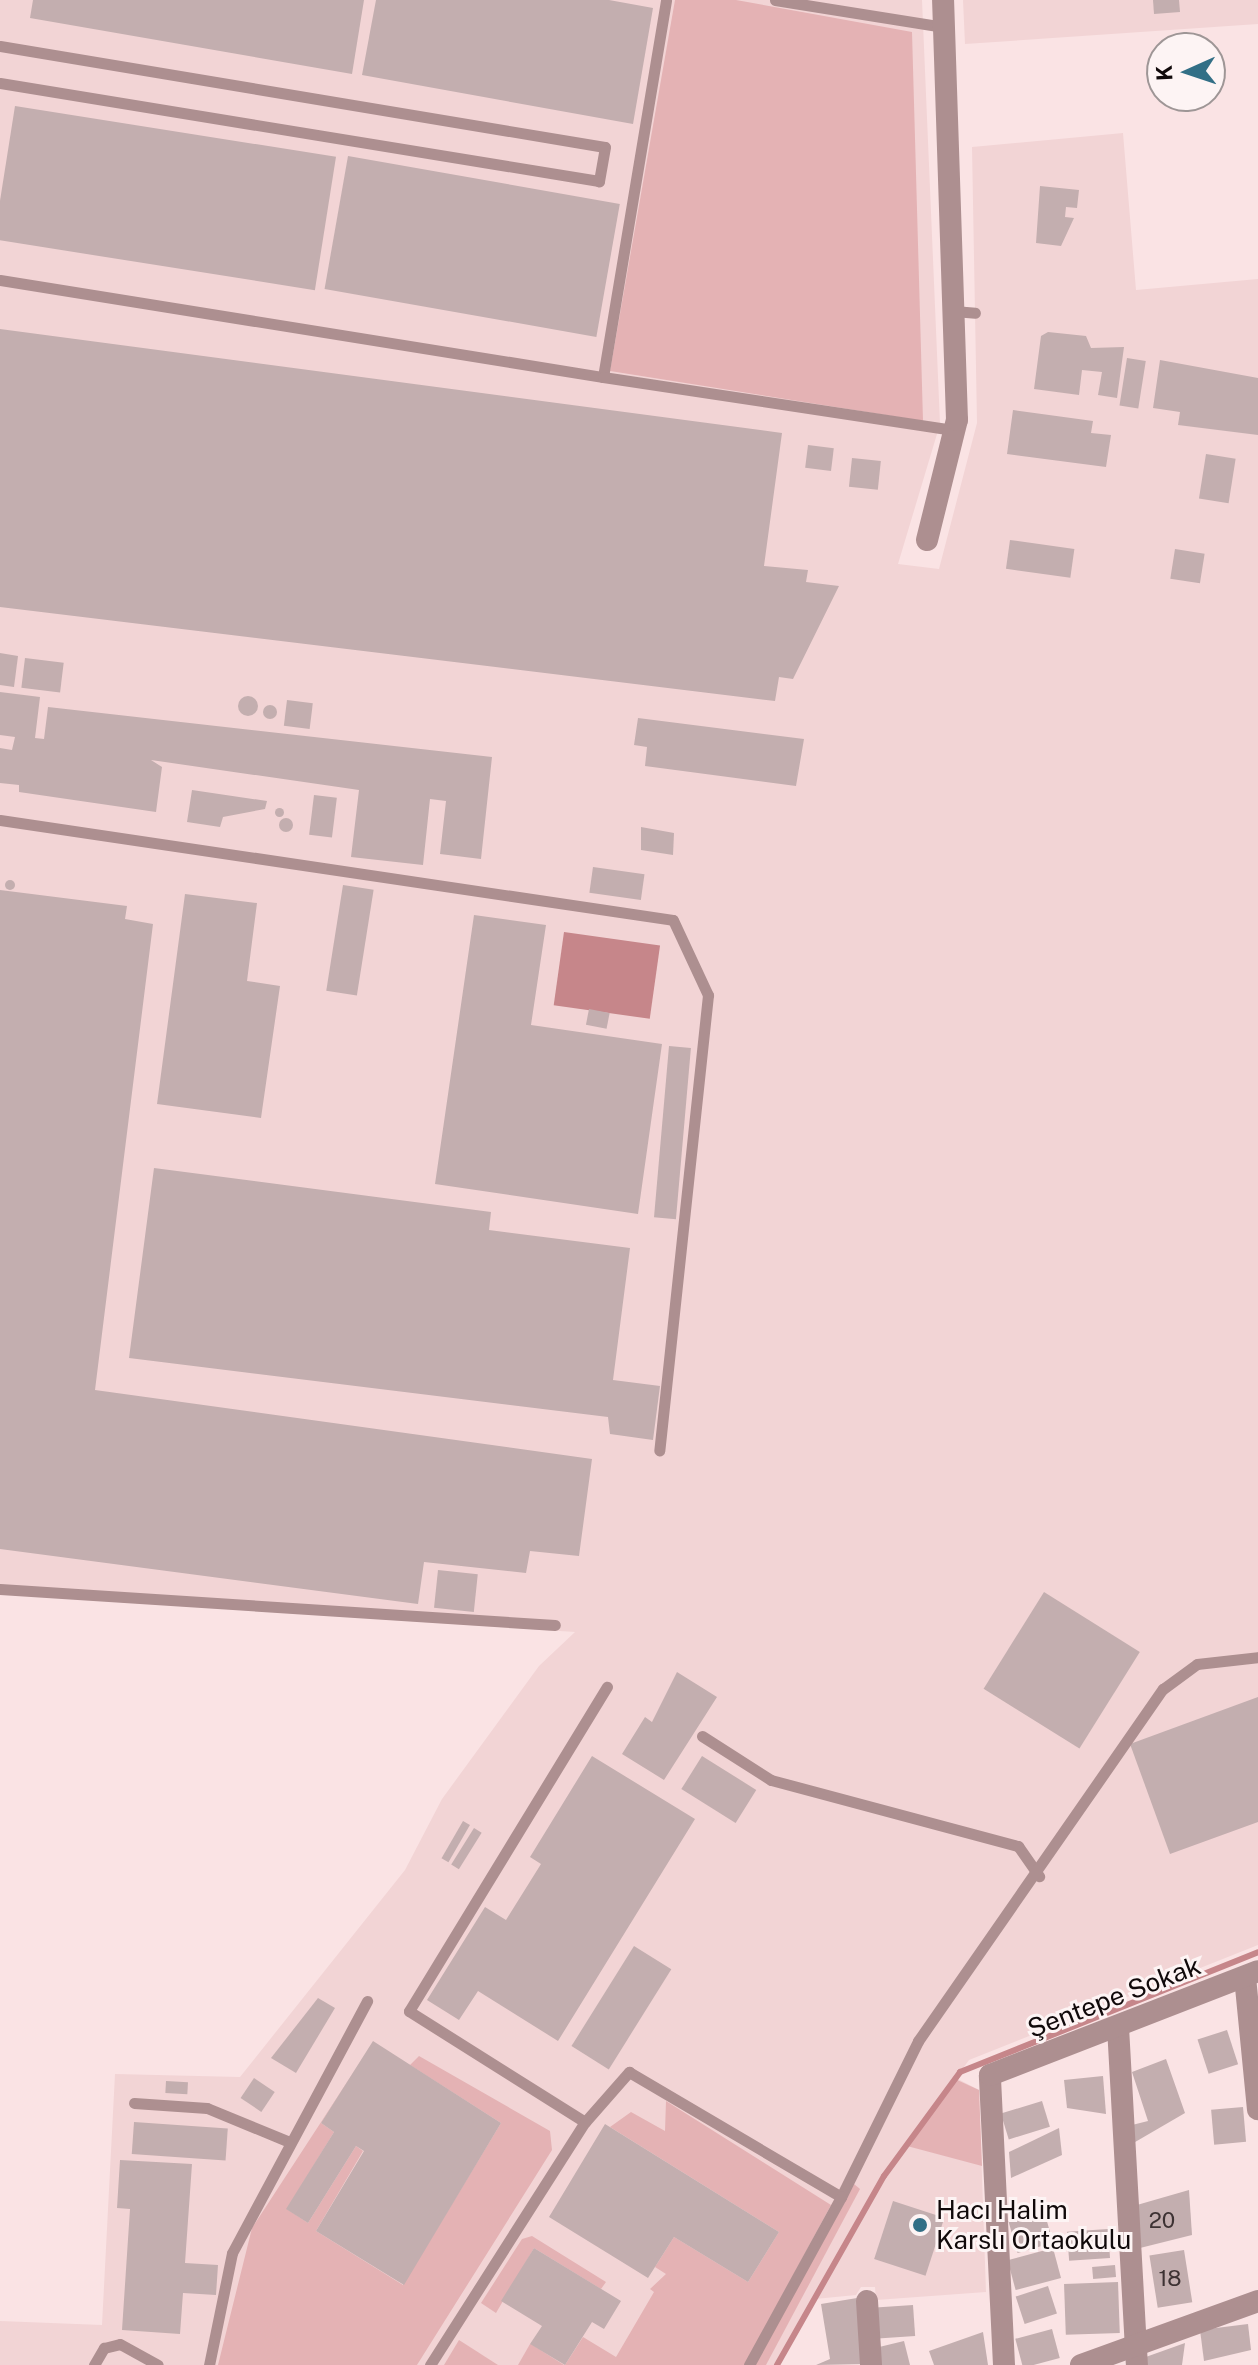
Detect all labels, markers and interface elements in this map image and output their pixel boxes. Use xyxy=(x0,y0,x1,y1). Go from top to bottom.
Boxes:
north arrow xyxy=(1146,32,1226,112)
text: K xyxy=(1151,65,1177,82)
street label: Şentepe Sokak xyxy=(1023,1950,1205,2044)
place label: Hacı Halim Karslı Ortaokulu xyxy=(936,2194,1131,2256)
house number: 20 xyxy=(1149,2208,1175,2234)
marker: Hacı Halim Karslı Ortaokulu xyxy=(911,2216,929,2234)
house number: 18 xyxy=(1158,2266,1182,2292)

